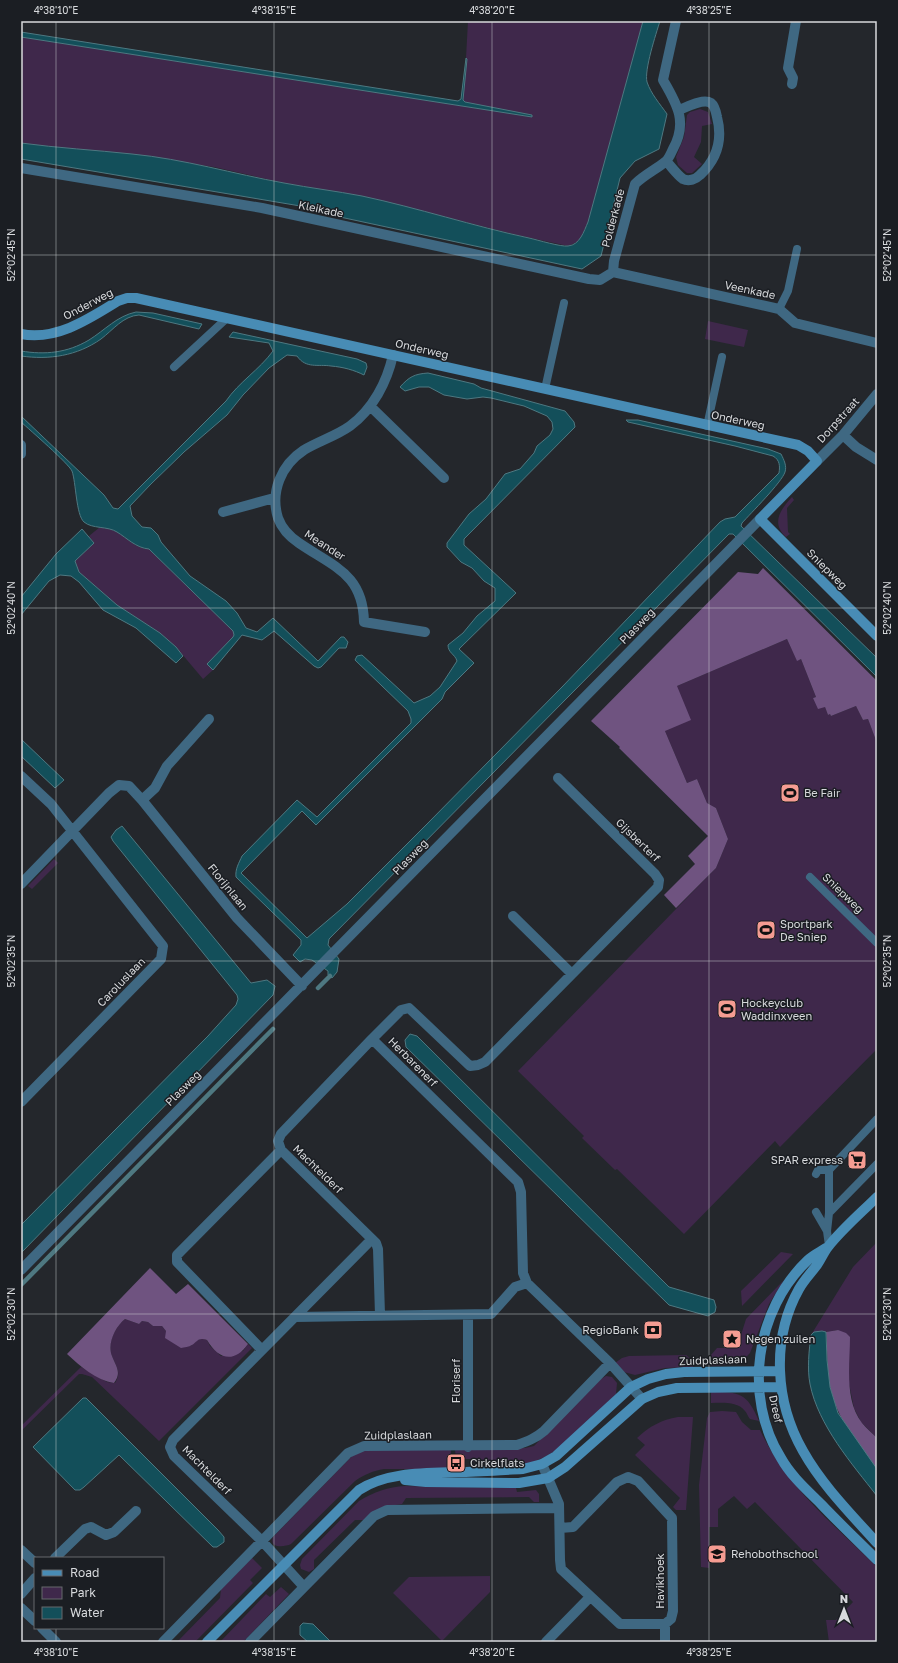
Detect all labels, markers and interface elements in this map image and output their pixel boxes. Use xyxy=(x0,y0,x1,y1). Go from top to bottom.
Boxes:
text: 4°38'10"E xyxy=(34,4,78,16)
text: 4°38'15"E xyxy=(252,4,296,16)
text: 4°38'20"E xyxy=(469,4,515,16)
text: 4°38'25"E xyxy=(686,4,732,16)
street label: Polderkade xyxy=(598,187,627,249)
street label: Kleikade xyxy=(297,197,345,220)
text: 52°02'45"N xyxy=(5,228,17,282)
text: 52°02'45"N xyxy=(881,228,893,282)
street label: Veenkade xyxy=(723,278,777,301)
street label: Onderweg xyxy=(61,285,115,322)
street label: Onderweg xyxy=(394,336,450,361)
street label: Dorpstraat xyxy=(814,394,861,445)
street label: Onderweg xyxy=(710,407,766,432)
street label: Meander xyxy=(302,527,349,563)
street label: Sniepweg xyxy=(804,546,850,592)
text: 52°02'40"N xyxy=(5,581,17,635)
text: 52°02'40"N xyxy=(881,581,893,635)
street label: Plasweg xyxy=(616,605,657,646)
sports icon: Be Fair xyxy=(779,782,801,804)
place label: Be Fair xyxy=(804,786,841,799)
street label: Gijsberterf xyxy=(614,815,663,864)
street label: Plasweg xyxy=(389,836,430,877)
street label: Florijnlaan xyxy=(206,861,251,913)
street label: Sniepweg xyxy=(820,870,866,915)
place label: Sportpark De Sniep xyxy=(780,917,833,943)
sports icon: Sportpark De Sniep xyxy=(755,919,777,941)
text: 52°02'35"N xyxy=(5,935,17,987)
text: 52°02'35"N xyxy=(881,935,893,987)
street label: Caroluslaan xyxy=(94,954,147,1009)
place label: Hockeyclub Waddinxveen xyxy=(741,996,812,1022)
sports icon: Hockeyclub Waddinxveen xyxy=(716,998,738,1020)
street label: Herbarenerf xyxy=(386,1034,441,1089)
street label: Plasweg xyxy=(162,1067,203,1108)
street label: Machtelderf xyxy=(291,1142,346,1196)
supermarket icon: SPAR express xyxy=(846,1149,868,1171)
place label: SPAR express xyxy=(771,1153,843,1166)
text: 52°02'30"N xyxy=(5,1287,17,1341)
text: 52°02'30"N xyxy=(881,1287,893,1341)
bank icon: RegioBank xyxy=(642,1319,664,1341)
place label: RegioBank xyxy=(582,1323,639,1336)
place icon: Negen zuilen xyxy=(721,1328,743,1350)
place label: Negen zuilen xyxy=(746,1332,815,1345)
street label: Zuidplaslaan xyxy=(679,1352,747,1367)
street label: Floriserf xyxy=(449,1359,462,1403)
street label: Dreef xyxy=(767,1394,786,1424)
street label: Zuidplaslaan xyxy=(364,1427,432,1442)
street label: Machtelderf xyxy=(180,1442,235,1497)
bus stop icon: Cirkelflats xyxy=(445,1452,467,1474)
place label: Cirkelflats xyxy=(470,1456,524,1469)
school or university icon: Rehobothschool xyxy=(706,1543,728,1565)
place label: Rehobothschool xyxy=(731,1547,818,1560)
street label: Havikhoek xyxy=(653,1553,666,1609)
legend xyxy=(34,1557,164,1629)
text: Road xyxy=(70,1565,99,1580)
text: Park xyxy=(70,1585,96,1600)
north arrow xyxy=(824,1589,864,1629)
text: N xyxy=(840,1592,848,1605)
text: Water xyxy=(70,1605,104,1620)
text: 4°38'10"E xyxy=(34,1646,78,1658)
text: 4°38'15"E xyxy=(252,1646,296,1658)
text: 4°38'20"E xyxy=(469,1646,515,1658)
text: 4°38'25"E xyxy=(686,1646,732,1658)

